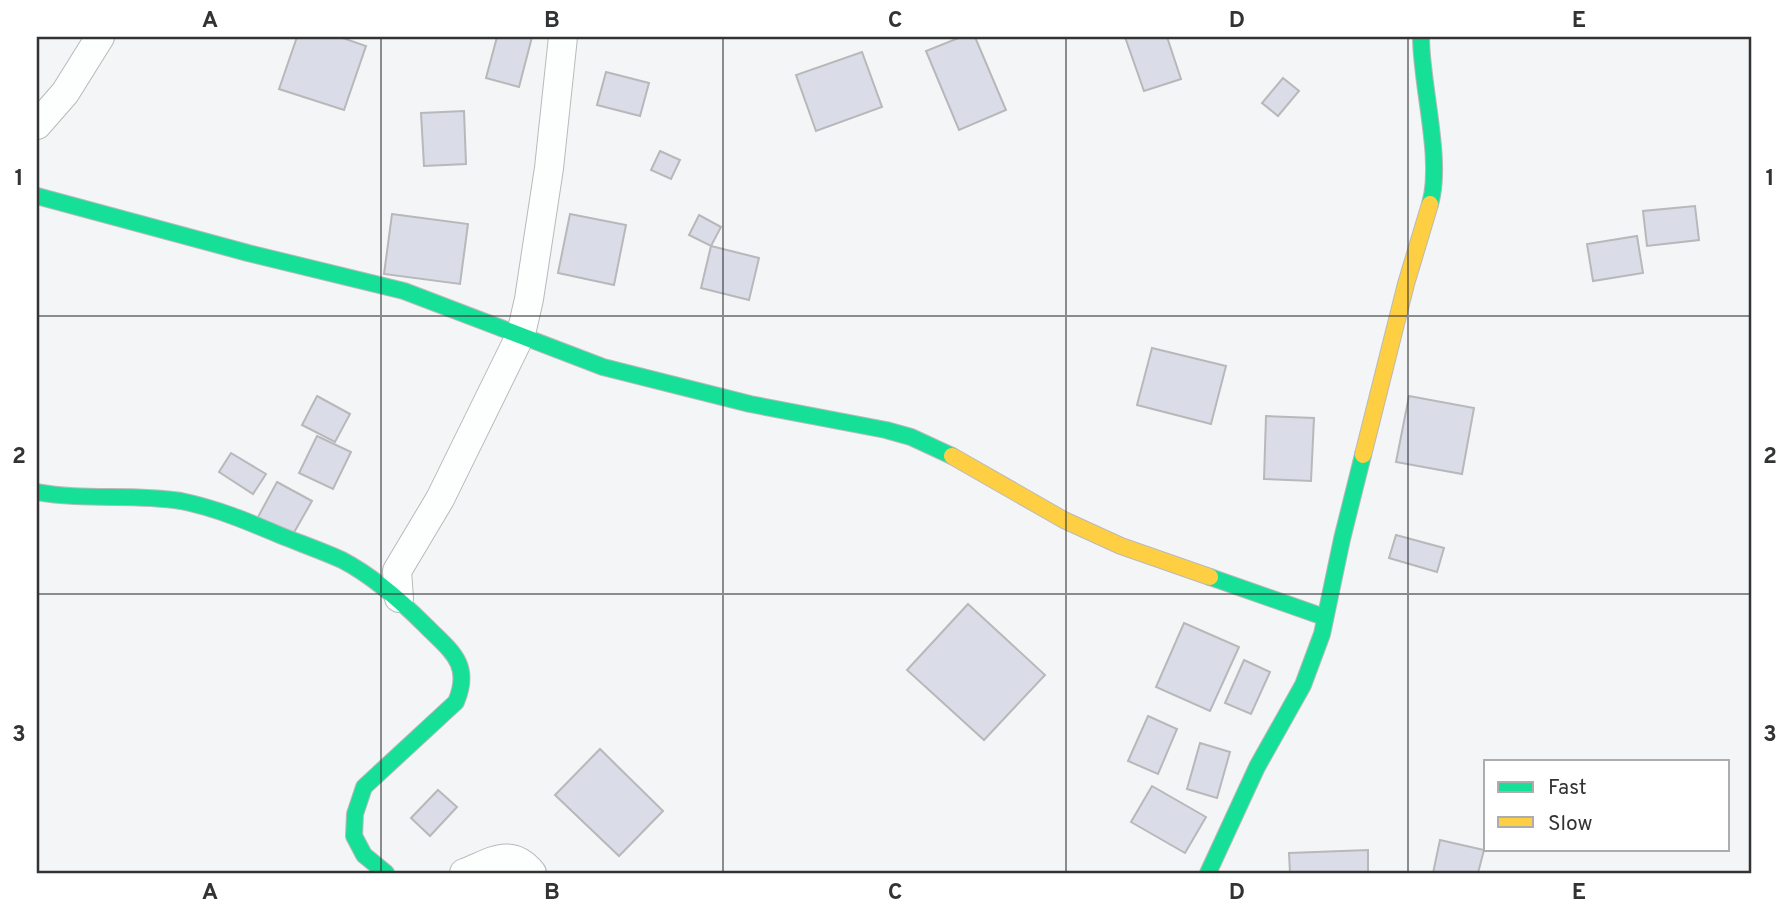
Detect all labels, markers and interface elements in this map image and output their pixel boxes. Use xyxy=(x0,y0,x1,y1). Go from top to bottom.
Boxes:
text: A xyxy=(202,7,218,36)
text: B xyxy=(544,7,560,36)
text: C xyxy=(888,7,902,36)
text: D xyxy=(1229,7,1245,36)
text: E xyxy=(1572,7,1586,36)
text: 1 xyxy=(14,165,24,194)
text: 1 xyxy=(1765,165,1775,194)
text: 2 xyxy=(12,443,26,472)
text: 2 xyxy=(1763,443,1777,472)
text: 3 xyxy=(12,721,26,750)
text: 3 xyxy=(1763,721,1777,750)
legend xyxy=(1484,760,1730,850)
text: Fast xyxy=(1548,775,1587,802)
text: Slow xyxy=(1548,811,1593,838)
text: A xyxy=(202,879,218,908)
text: B xyxy=(544,879,560,908)
text: C xyxy=(888,879,902,908)
text: D xyxy=(1229,879,1245,908)
text: E xyxy=(1572,879,1586,908)

